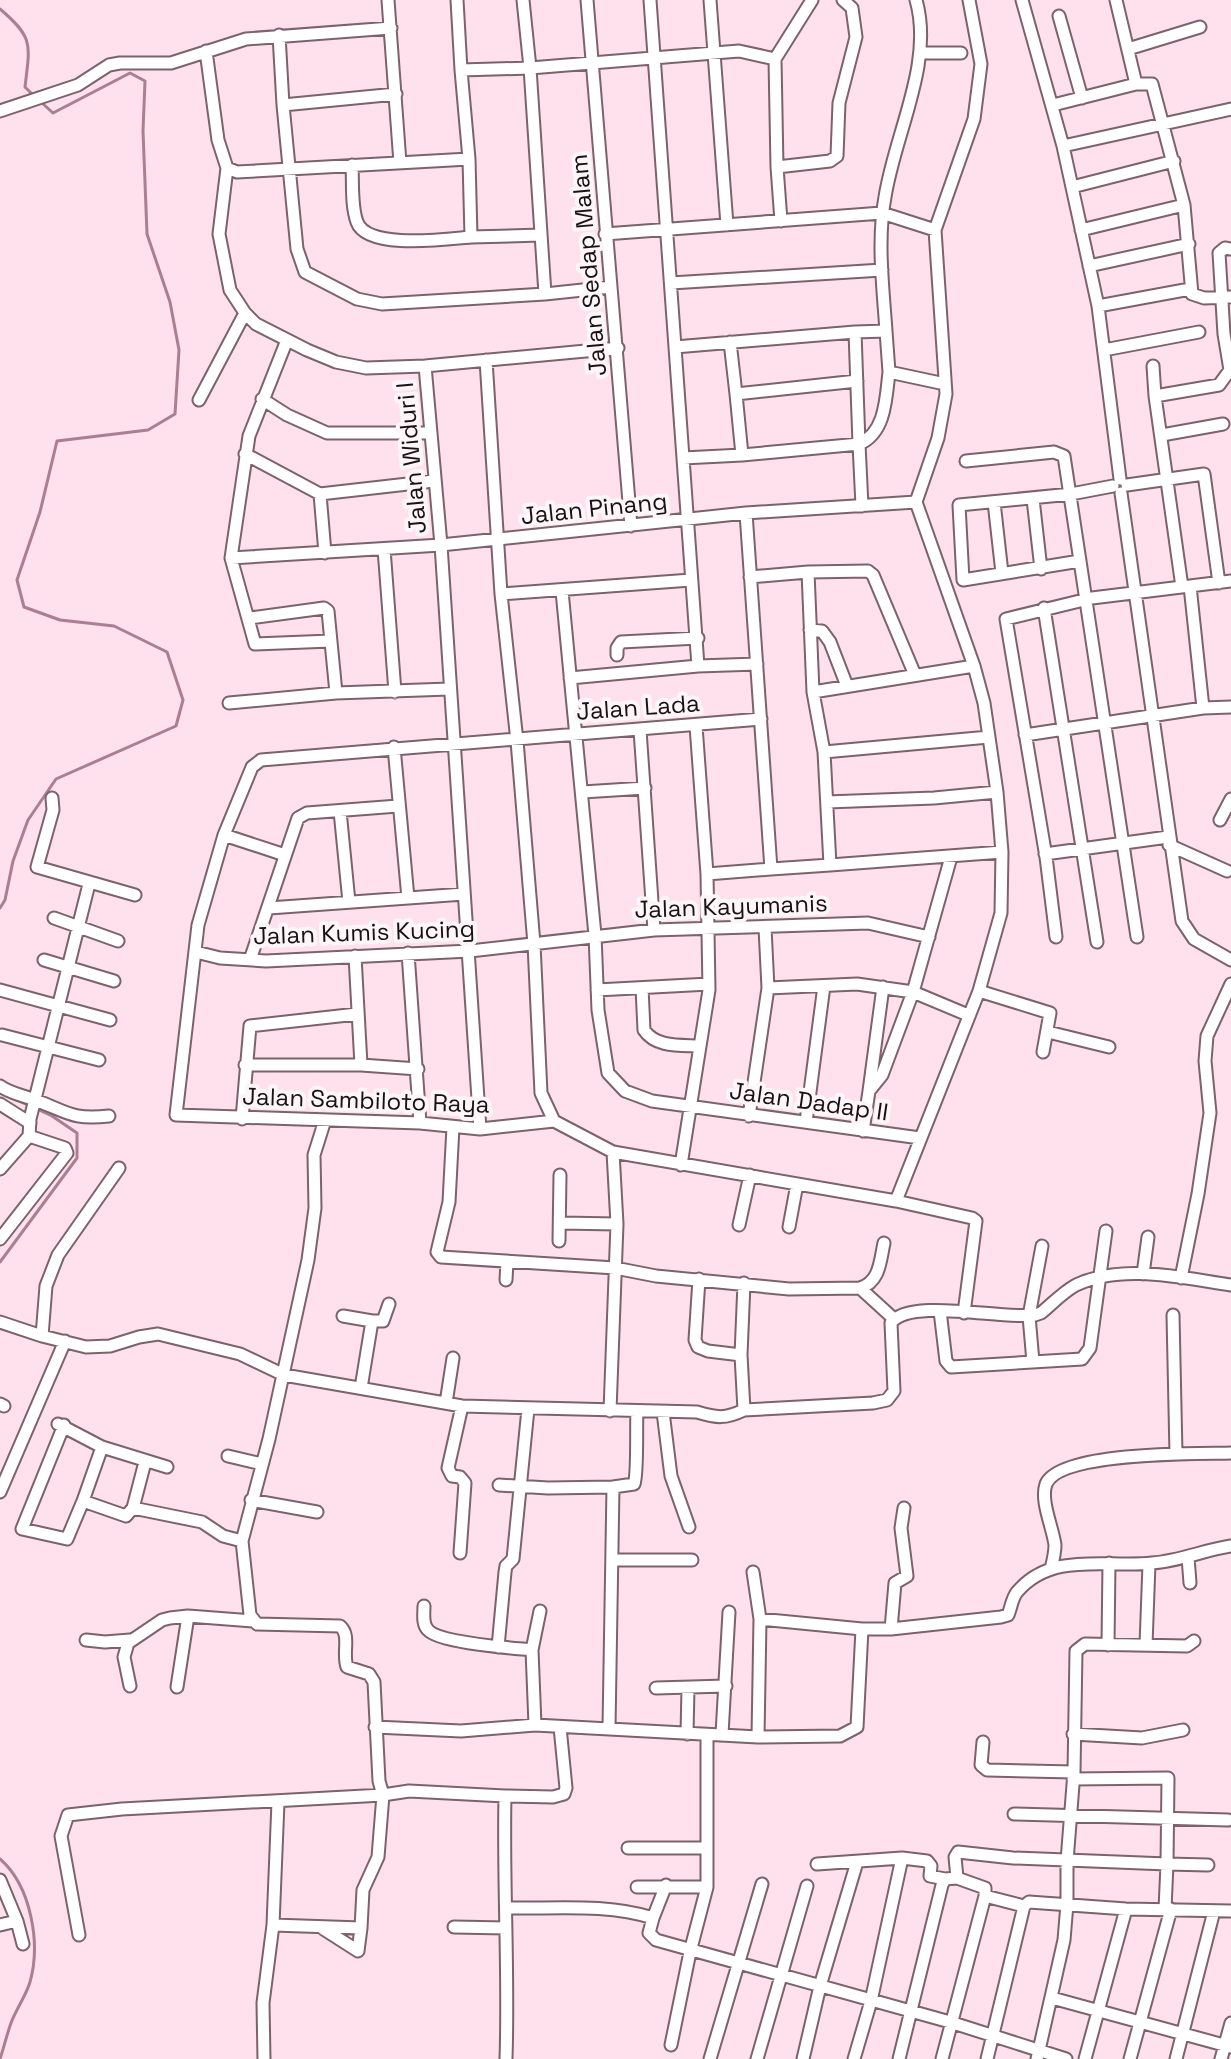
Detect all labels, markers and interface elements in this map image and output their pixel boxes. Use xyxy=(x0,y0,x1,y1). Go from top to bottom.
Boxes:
street label: Jalan Sedap Malam xyxy=(563,153,613,377)
street label: Jalan Widuri I xyxy=(389,381,433,535)
street label: Jalan Pinang xyxy=(519,485,669,531)
street label: Jalan Lada xyxy=(575,687,701,727)
street label: Jalan Kayumanis xyxy=(634,887,828,925)
street label: Jalan Kumis Kucing xyxy=(253,913,475,951)
street label: Jalan Dadap II xyxy=(728,1075,890,1127)
street label: Jalan Sambiloto Raya xyxy=(242,1080,490,1120)

